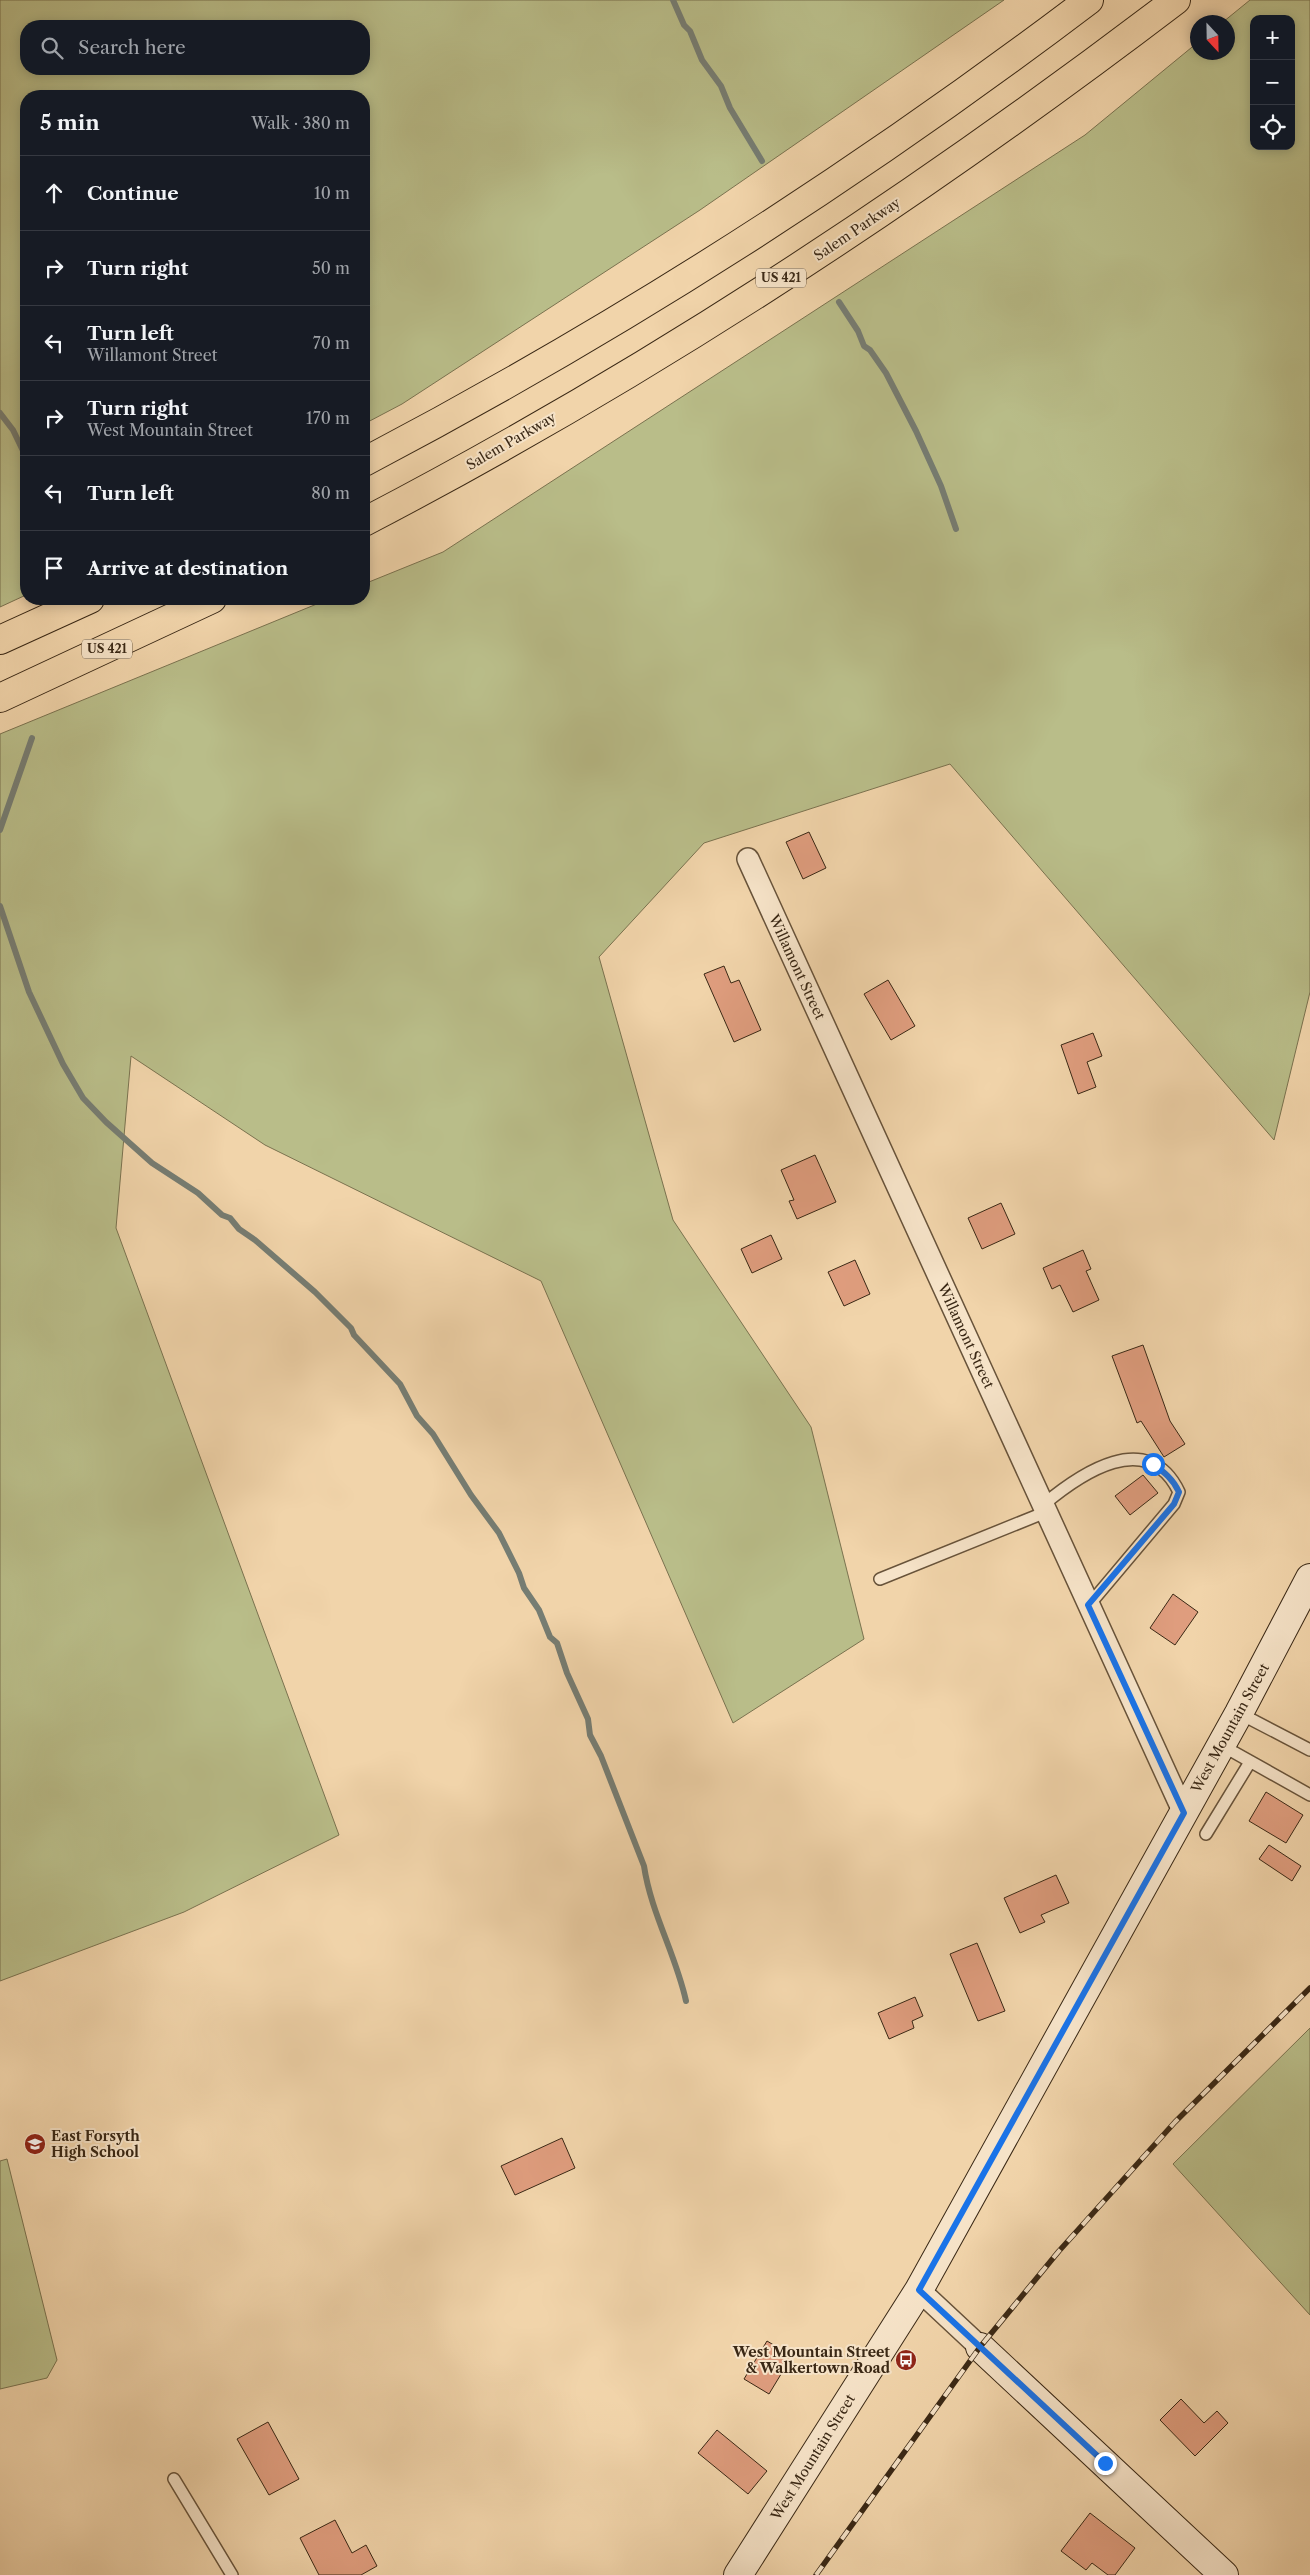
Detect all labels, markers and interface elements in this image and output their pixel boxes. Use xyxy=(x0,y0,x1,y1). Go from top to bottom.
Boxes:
north arrow xyxy=(1190,15,1235,60)
map controls xyxy=(1250,15,1295,150)
button: + xyxy=(1250,15,1295,60)
search box xyxy=(20,20,370,75)
icon: search xyxy=(38,34,66,62)
text: Search here xyxy=(78,36,186,59)
button: − xyxy=(1250,60,1295,105)
button: locate xyxy=(1250,105,1295,150)
text: 5 min xyxy=(40,110,100,135)
text: Walk · 380 m xyxy=(251,113,350,133)
icon: ahead xyxy=(40,179,68,207)
text: Continue xyxy=(87,182,179,205)
text: 10 m xyxy=(314,183,350,203)
street label: Salem Parkway xyxy=(810,193,904,265)
icon: right xyxy=(40,254,68,282)
text: Turn right xyxy=(87,257,188,280)
text: 50 m xyxy=(312,258,350,278)
road number: US 421 xyxy=(756,268,806,288)
text: Turn left xyxy=(87,322,174,345)
icon: left xyxy=(40,329,68,357)
text: 70 m xyxy=(313,333,350,353)
text: Willamont Street xyxy=(87,345,217,365)
text: Turn right xyxy=(87,397,188,420)
icon: right xyxy=(40,404,68,432)
text: 170 m xyxy=(306,408,350,428)
street label: Salem Parkway xyxy=(463,408,559,474)
text: West Mountain Street xyxy=(87,420,253,440)
icon: left xyxy=(40,479,68,507)
text: Turn left xyxy=(87,482,174,505)
text: 80 m xyxy=(311,483,350,503)
icon: arrive xyxy=(40,554,68,582)
text: Arrive at destination xyxy=(87,557,288,580)
road number: US 421 xyxy=(82,640,132,659)
street label: Willamont Street xyxy=(764,911,829,1023)
street label: Willamont Street xyxy=(933,1280,998,1392)
route start xyxy=(1142,1453,1165,1476)
street label: West Mountain Street xyxy=(1186,1660,1273,1797)
place label: East Forsyth High School xyxy=(51,2127,140,2161)
school or university icon: East Forsyth High School xyxy=(23,2132,47,2156)
place label: West Mountain Street & Walkertown Road xyxy=(732,2343,891,2377)
bus stop icon: West Mountain Street & Walkertown Road xyxy=(894,2348,918,2372)
street label: West Mountain Street xyxy=(766,2391,859,2524)
route end xyxy=(1094,2452,1117,2475)

